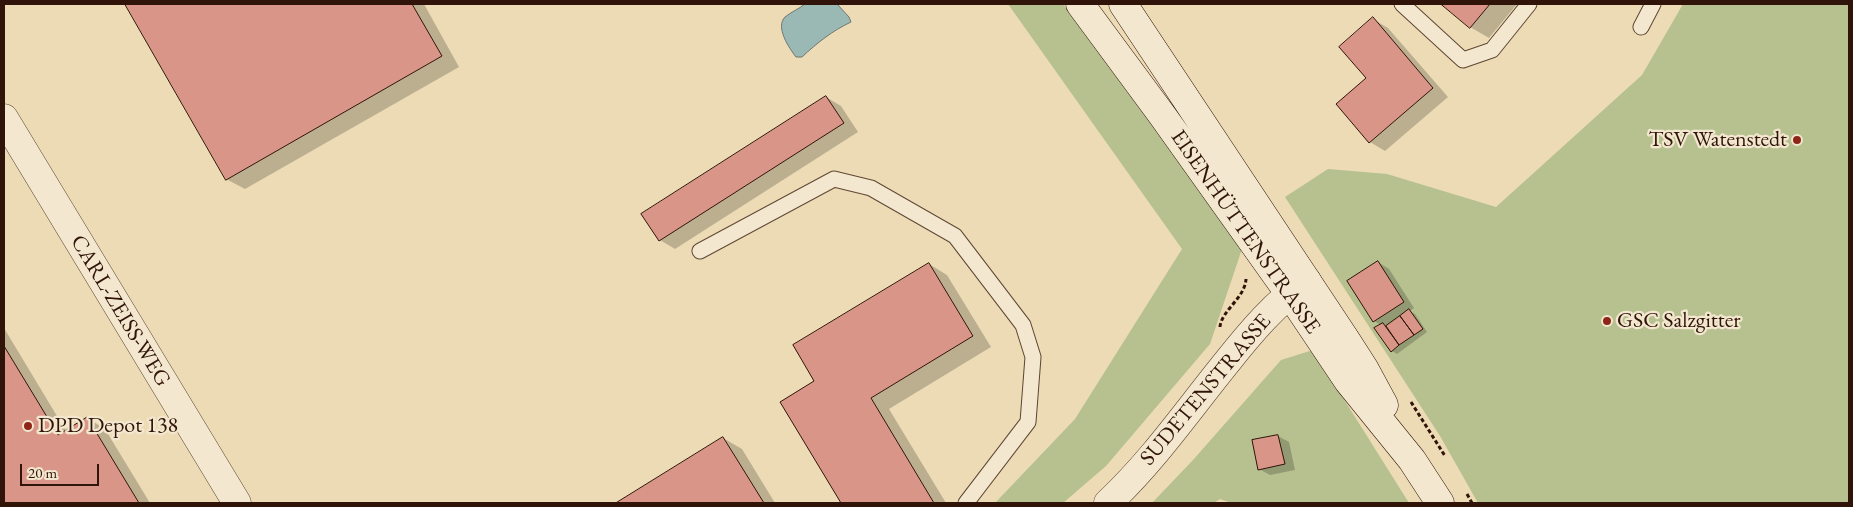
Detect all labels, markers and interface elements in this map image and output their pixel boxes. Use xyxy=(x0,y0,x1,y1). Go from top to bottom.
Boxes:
street label: EISENHÜTTENSTRASSE xyxy=(1165,125,1325,339)
place label: TSV Watenstedt xyxy=(1649,127,1787,153)
marker: TSV Watenstedt xyxy=(1791,134,1803,146)
street label: CARL-ZEISS-WEG xyxy=(64,230,176,392)
place label: GSC Salzgitter xyxy=(1617,308,1741,334)
street label: SUDETENSTRASSE xyxy=(1135,309,1277,471)
marker: GSC Salzgitter xyxy=(1601,315,1613,327)
place label: DPD Depot 138 xyxy=(38,413,178,439)
marker: DPD Depot 138 xyxy=(22,420,34,432)
scale bar xyxy=(22,454,101,486)
text: 20 m xyxy=(28,463,57,482)

